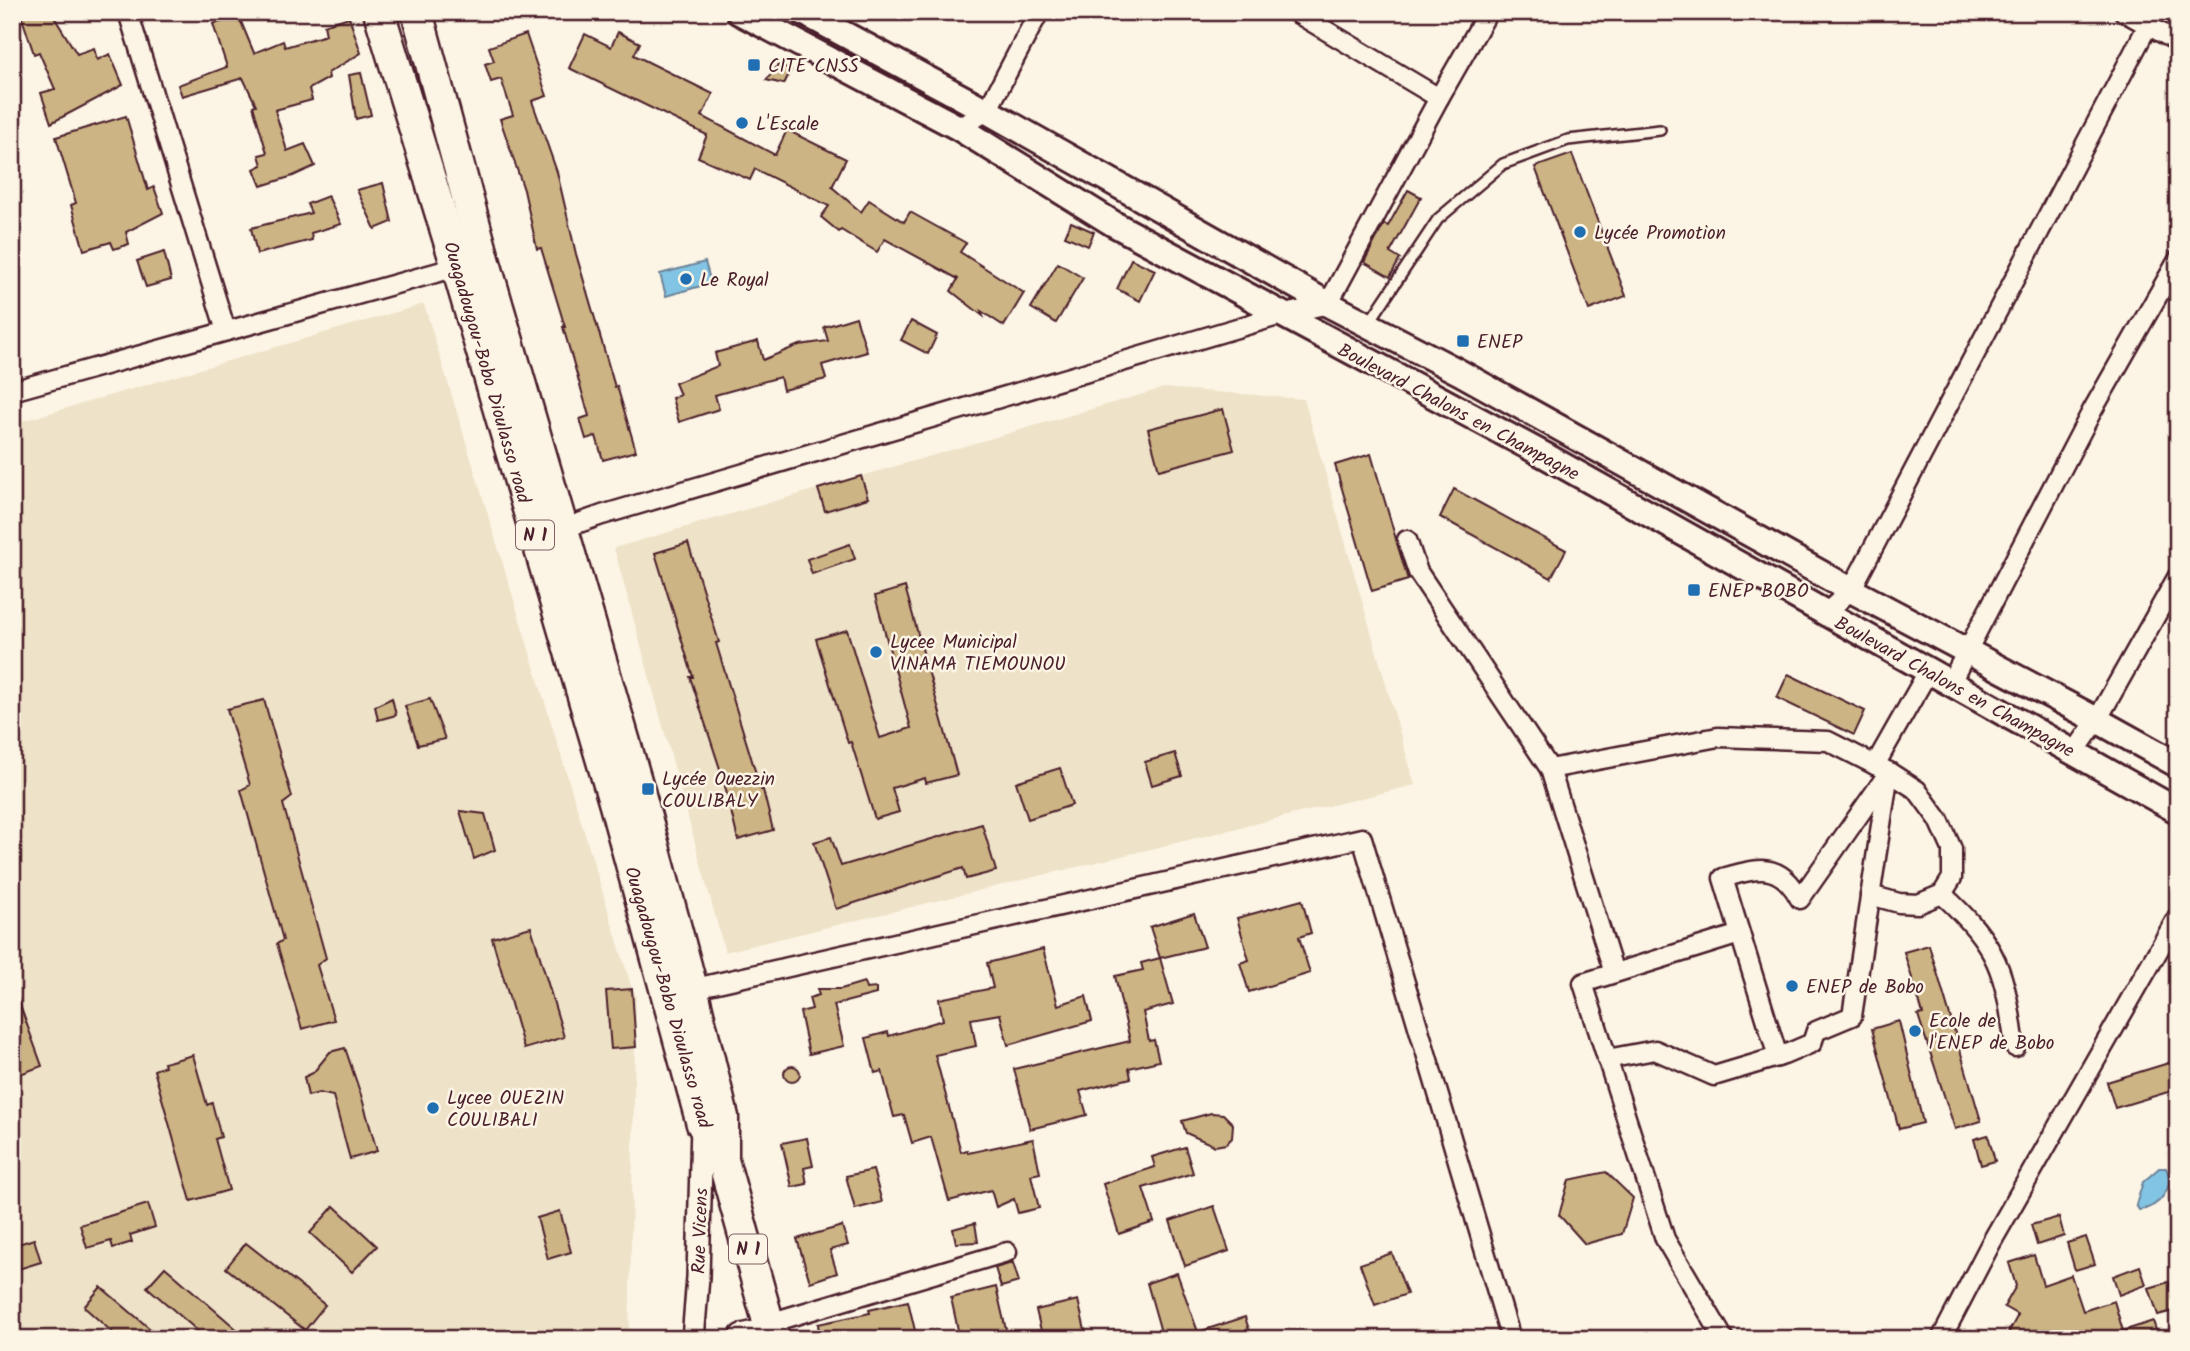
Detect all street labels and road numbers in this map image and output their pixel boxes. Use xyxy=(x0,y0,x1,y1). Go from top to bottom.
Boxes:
street label: Ouagadougou-Bobo Dioulasso road xyxy=(434,238,538,507)
street label: Boulevard Chalons en Champagne xyxy=(1332,336,1585,490)
road number: N 1 xyxy=(516,520,554,550)
street label: Boulevard Chalons en Champagne xyxy=(1828,609,2080,767)
street label: Ouagadougou-Bobo Dioulasso road xyxy=(615,863,719,1132)
street label: Rue Vicens xyxy=(685,1187,717,1275)
road number: N 1 xyxy=(729,1234,767,1264)

